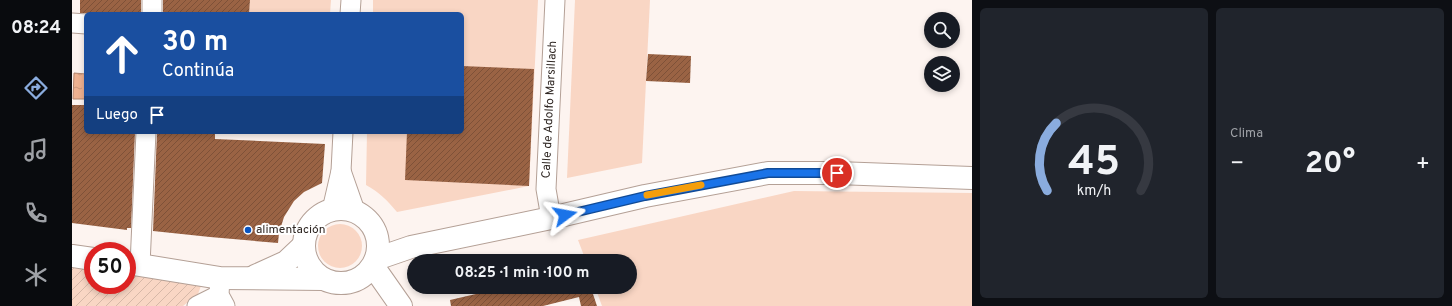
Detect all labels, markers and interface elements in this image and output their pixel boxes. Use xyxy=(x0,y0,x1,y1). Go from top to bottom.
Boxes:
map controls xyxy=(924,12,960,92)
button: search xyxy=(924,12,960,48)
text: 08:24 xyxy=(11,17,61,40)
text: 30 m xyxy=(162,25,228,61)
icon: ahead xyxy=(96,28,148,80)
street label: Calle de Adolfo Marsillach xyxy=(539,40,561,179)
button: layers xyxy=(924,56,960,92)
text: Continúa xyxy=(162,60,234,83)
icon: directions xyxy=(22,74,50,102)
icon: arrive xyxy=(146,104,168,126)
text: Luego xyxy=(96,106,138,125)
text: Clima xyxy=(1230,126,1263,142)
icon: music xyxy=(22,136,50,164)
text: 45 xyxy=(1068,137,1120,190)
text: 20° xyxy=(1305,146,1355,183)
text: − xyxy=(1230,151,1244,178)
text: + xyxy=(1416,151,1430,178)
pin xyxy=(820,156,854,190)
icon: arrive xyxy=(826,162,848,184)
text: km/h xyxy=(1077,182,1111,200)
position arrow xyxy=(544,194,586,236)
icon: phone xyxy=(22,199,50,227)
place label: alimentación xyxy=(256,222,325,238)
marker: alimentación xyxy=(243,225,253,235)
speed limit sign: 50 xyxy=(84,242,136,294)
icon: climate xyxy=(22,261,50,289)
text: 08:25 · 1 min · 100 m xyxy=(455,264,589,283)

